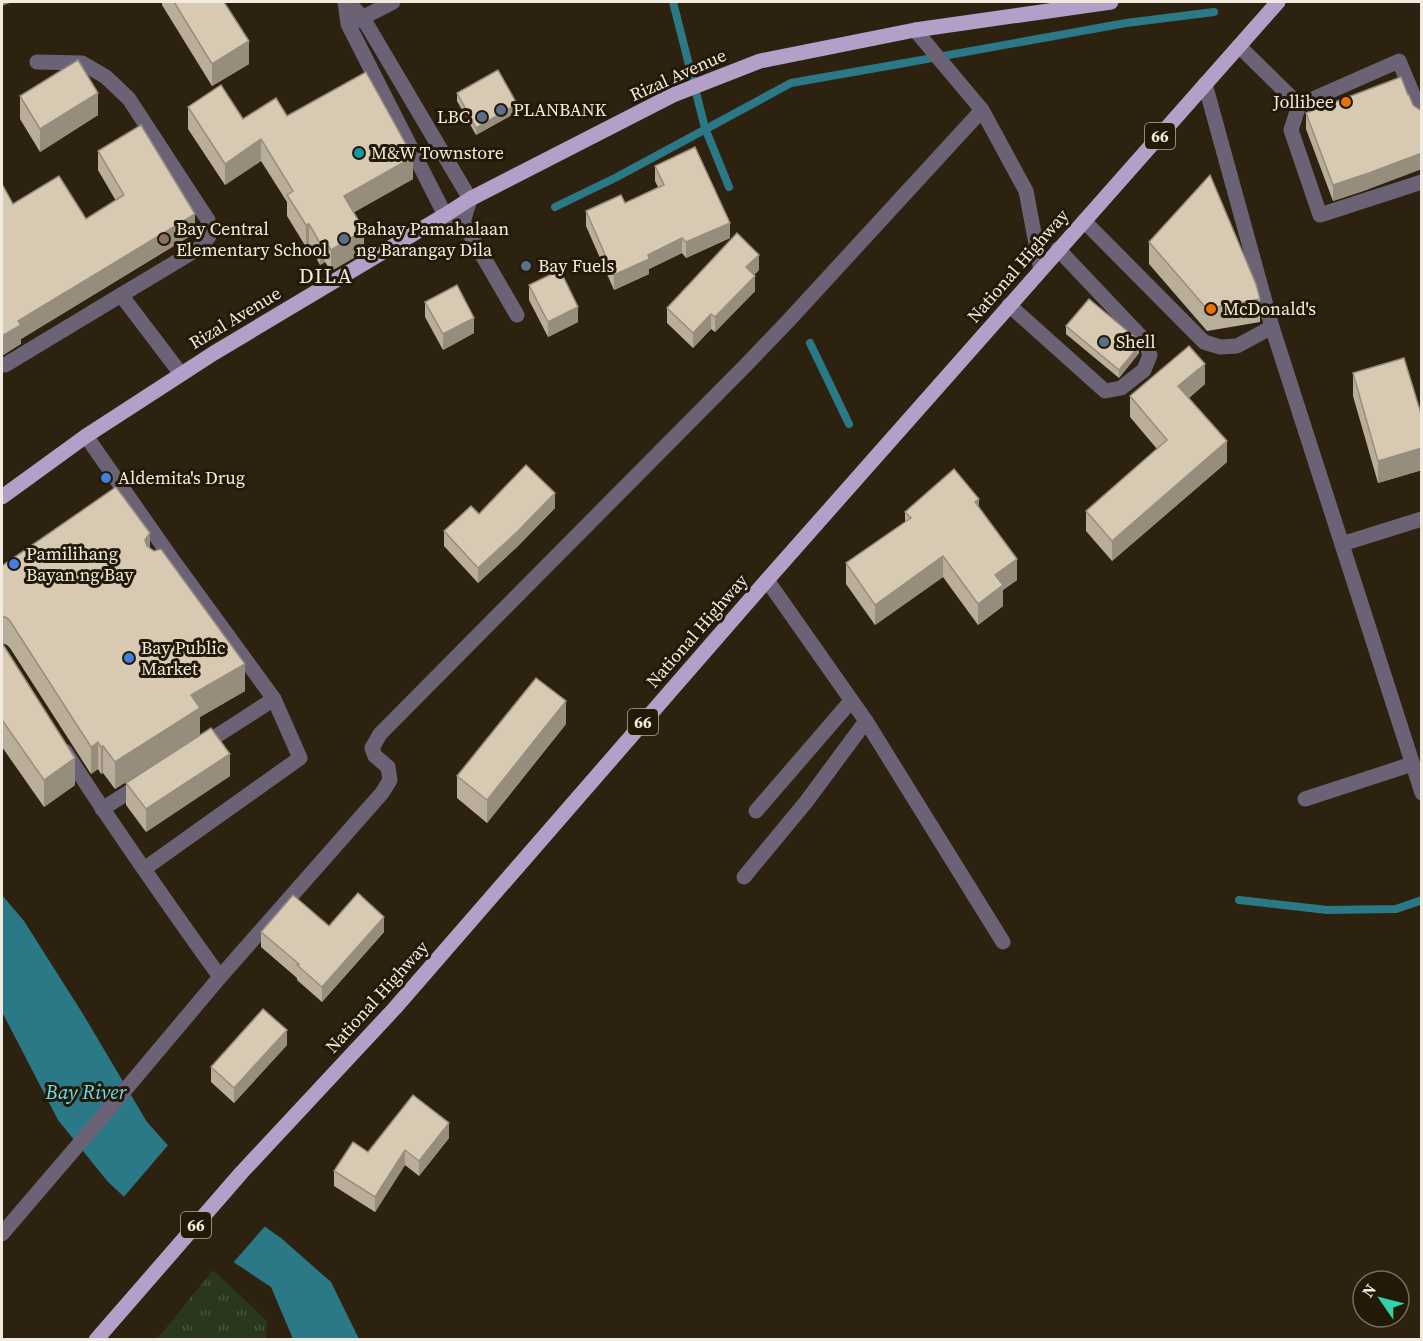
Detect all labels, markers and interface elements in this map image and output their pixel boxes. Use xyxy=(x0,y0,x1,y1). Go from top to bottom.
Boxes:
street label: Rizal Avenue xyxy=(626,42,730,107)
place label: Jollibee xyxy=(1272,89,1334,114)
marker: Jollibee xyxy=(1339,95,1353,109)
place label: PLANBANK xyxy=(513,97,607,122)
marker: PLANBANK xyxy=(494,103,508,117)
place label: LBC xyxy=(437,104,470,129)
marker: LBC xyxy=(475,110,489,124)
road number: 66 xyxy=(1145,123,1175,149)
place label: M&W Townstore xyxy=(371,140,504,165)
marker: M&W Townstore xyxy=(352,146,366,160)
street label: National Highway xyxy=(961,203,1075,328)
place label: Bay Central Elementary School xyxy=(176,216,327,262)
place label: Bahay Pamahalaan ng Barangay Dila xyxy=(356,216,509,262)
marker: Bay Central Elementary School xyxy=(157,232,171,246)
marker: Bahay Pamahalaan ng Barangay Dila xyxy=(337,232,351,246)
place label: Bay Fuels xyxy=(538,253,614,278)
marker: Bay Fuels xyxy=(519,259,533,273)
district label: DILA xyxy=(299,261,353,290)
street label: Rizal Avenue xyxy=(184,280,285,355)
place label: McDonald's xyxy=(1223,296,1316,321)
marker: McDonald's xyxy=(1204,302,1218,316)
place label: Shell xyxy=(1116,329,1156,354)
marker: Shell xyxy=(1097,335,1111,349)
place label: Aldemita's Drug xyxy=(118,465,245,490)
marker: Aldemita's Drug xyxy=(99,471,113,485)
place label: Pamilihang Bayan ng Bay xyxy=(26,541,134,587)
marker: Pamilihang Bayan ng Bay xyxy=(7,557,21,571)
street label: National Highway xyxy=(640,568,754,693)
place label: Bay Public Market xyxy=(141,635,226,681)
marker: Bay Public Market xyxy=(122,651,136,665)
road number: 66 xyxy=(628,709,658,735)
street label: National Highway xyxy=(319,934,434,1058)
water label: Bay River xyxy=(44,1078,128,1106)
road number: 66 xyxy=(181,1212,211,1238)
north arrow xyxy=(1351,1269,1411,1329)
text: N xyxy=(1356,1279,1381,1301)

